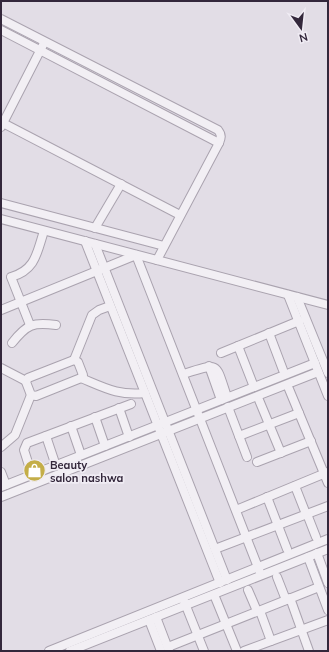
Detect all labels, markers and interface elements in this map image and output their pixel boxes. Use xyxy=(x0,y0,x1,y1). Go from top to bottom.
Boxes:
north arrow xyxy=(281,8,321,48)
text: N xyxy=(298,30,309,45)
shop icon: Beauty salon nashwa xyxy=(22,458,48,484)
place label: Beauty salon nashwa xyxy=(50,458,124,485)

